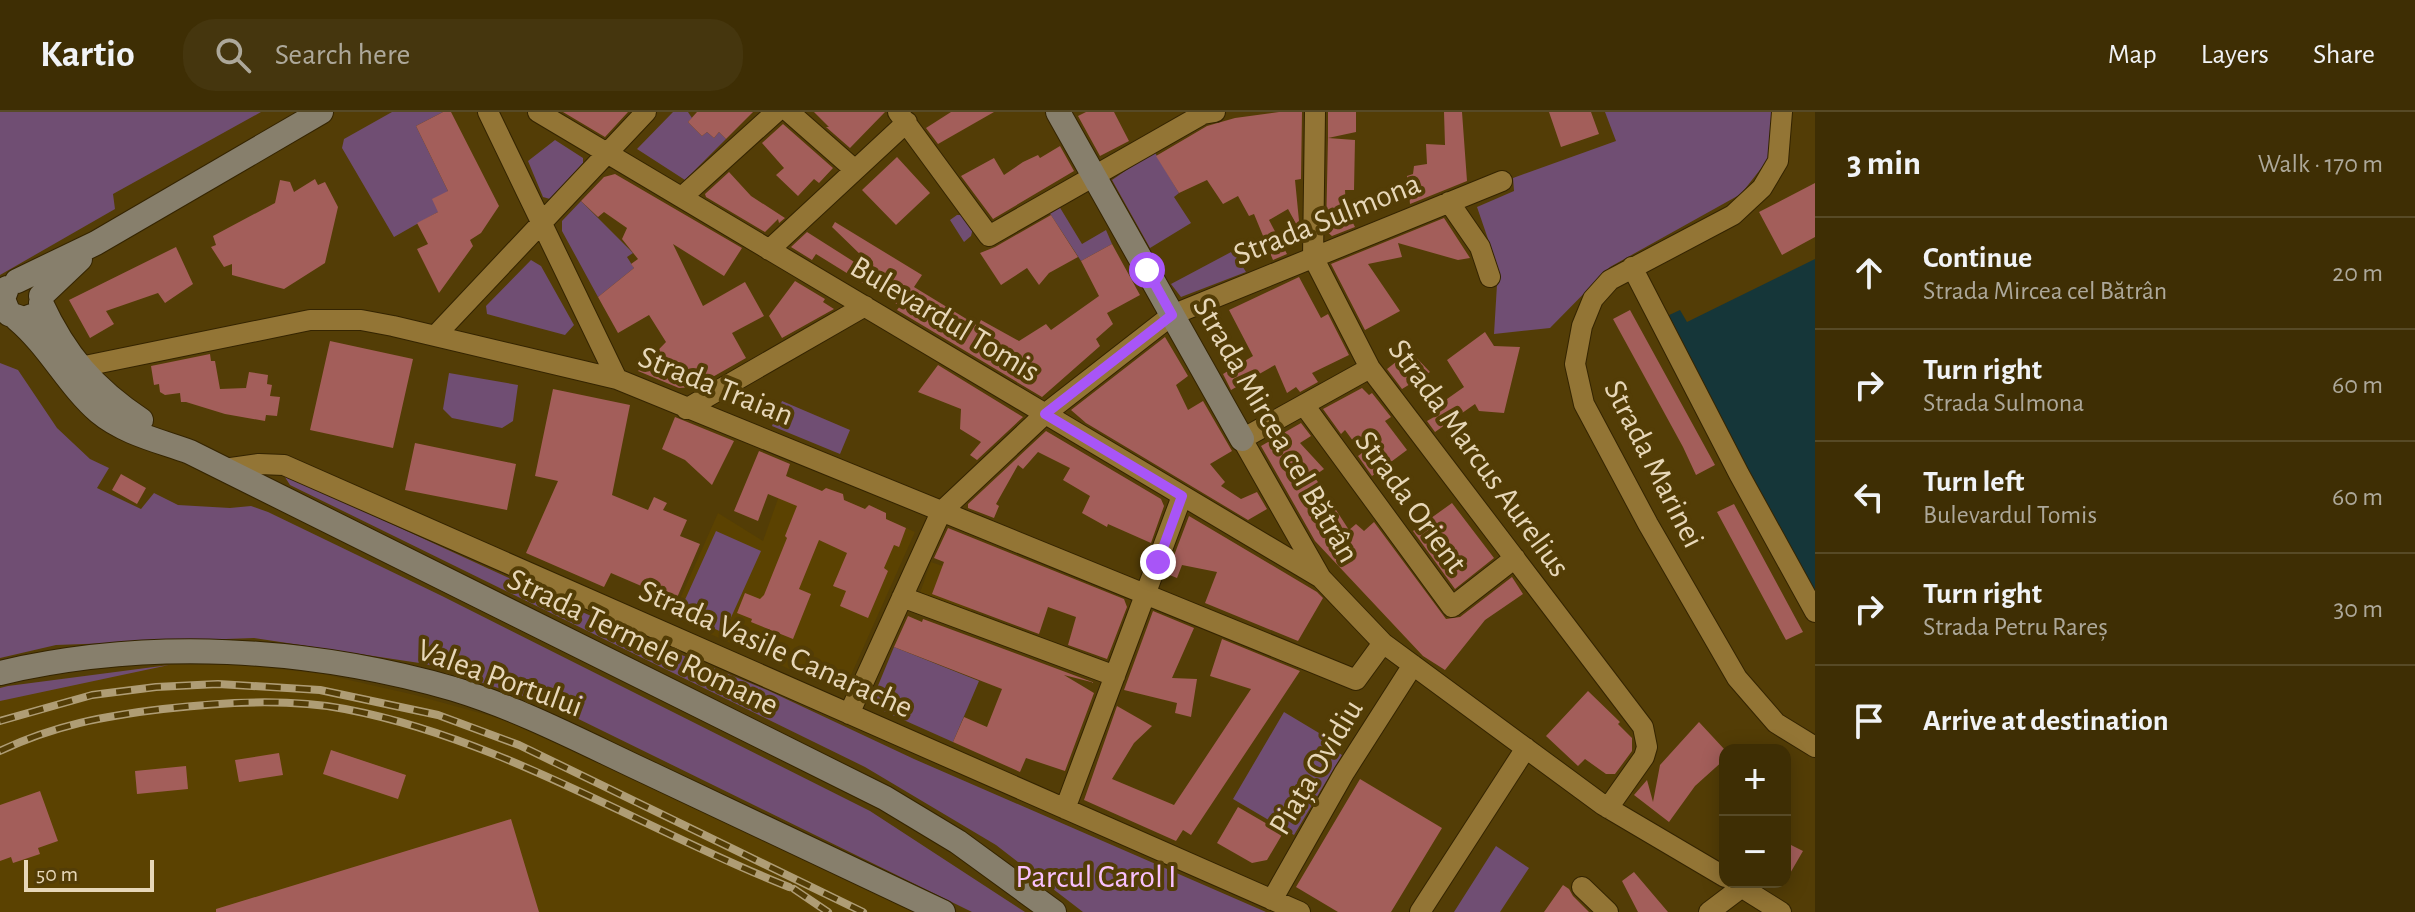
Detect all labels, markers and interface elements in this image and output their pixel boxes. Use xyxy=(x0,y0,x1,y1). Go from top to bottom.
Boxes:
search box xyxy=(183,19,743,91)
icon: search xyxy=(211,33,255,77)
text: Kartio xyxy=(40,36,135,74)
text: Search here xyxy=(275,40,410,70)
text: Map xyxy=(2108,41,2157,69)
text: Layers xyxy=(2201,41,2269,69)
text: Share xyxy=(2313,41,2375,69)
text: 3 min xyxy=(1847,147,1921,181)
text: Walk · 170 m xyxy=(2258,151,2383,177)
street label: Strada Sulmona xyxy=(1229,167,1425,271)
text: Continue xyxy=(1923,243,2032,273)
street label: Bulevardul Tomis xyxy=(845,250,1045,388)
icon: ahead xyxy=(1847,251,1891,295)
route start xyxy=(1129,252,1165,288)
text: 20 m xyxy=(2332,260,2383,286)
text: Strada Mircea cel Bătrân xyxy=(1923,278,2167,304)
street label: Strada Mircea cel Bătrân xyxy=(1187,292,1365,568)
street label: Strada Marcus Aurelius xyxy=(1382,333,1576,583)
street label: Strada Traian xyxy=(634,340,798,432)
text: Turn right xyxy=(1923,355,2042,385)
icon: right xyxy=(1847,363,1891,407)
text: 60 m xyxy=(2332,372,2383,398)
street label: Strada Marinei xyxy=(1598,375,1710,553)
text: Strada Sulmona xyxy=(1923,390,2084,416)
street label: Strada Orient xyxy=(1349,425,1473,579)
text: Turn left xyxy=(1923,467,2024,497)
icon: left xyxy=(1847,475,1891,519)
text: 60 m xyxy=(2332,484,2383,510)
text: Bulevardul Tomis xyxy=(1923,502,2097,528)
route end xyxy=(1140,544,1176,580)
street label: Strada Termele Romane xyxy=(503,563,783,721)
street label: Strada Vasile Canarache xyxy=(634,574,918,724)
text: Turn right xyxy=(1923,579,2042,609)
icon: right xyxy=(1847,587,1891,631)
text: 30 m xyxy=(2333,596,2383,622)
text: Strada Petru Rareș xyxy=(1923,614,2108,640)
street label: Valea Portului xyxy=(413,633,587,723)
street label: Piața Ovidiu xyxy=(1263,694,1370,841)
icon: arrive xyxy=(1847,699,1891,743)
text: Arrive at destination xyxy=(1923,706,2169,736)
map controls xyxy=(1719,744,1791,888)
button: + xyxy=(1719,744,1791,816)
button: − xyxy=(1719,816,1791,888)
scale bar xyxy=(24,856,154,892)
park label: Parcul Carol I xyxy=(1015,861,1177,893)
text: 50 m xyxy=(36,863,78,885)

